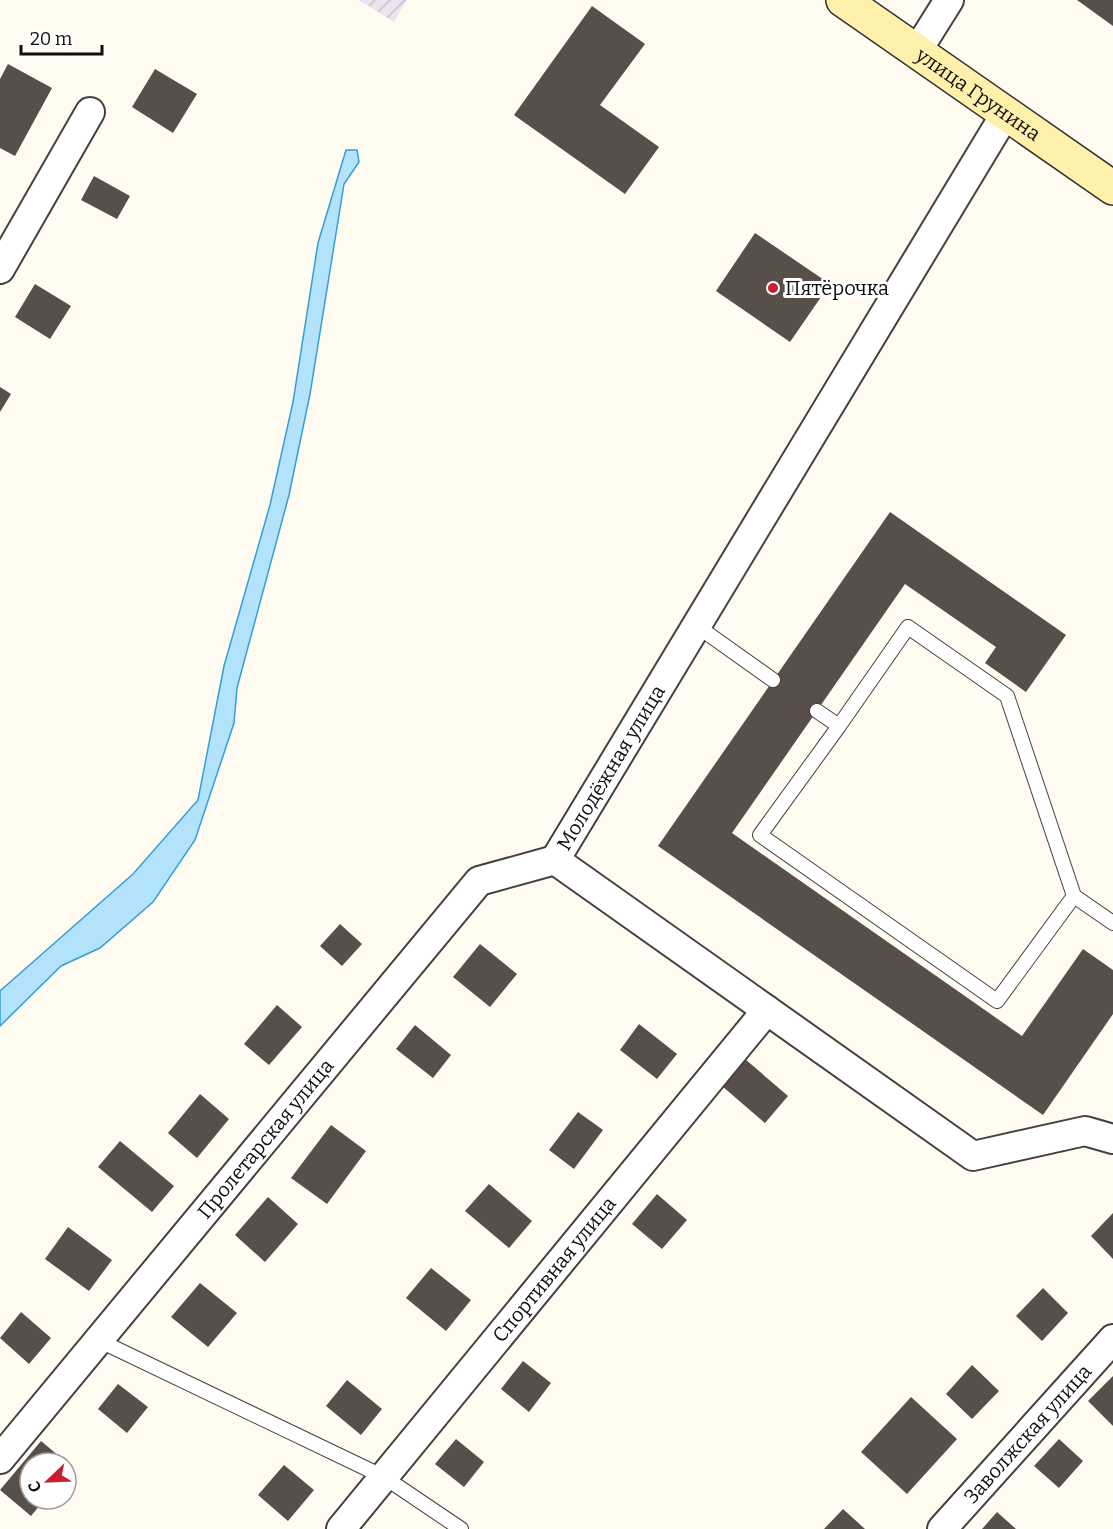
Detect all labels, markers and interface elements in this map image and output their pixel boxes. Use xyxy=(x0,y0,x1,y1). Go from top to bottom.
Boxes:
scale bar xyxy=(21,18,102,56)
text: 20 m xyxy=(30,28,72,50)
street label: улица Грунина xyxy=(911,42,1045,146)
place label: Пятёрочка xyxy=(785,276,889,300)
marker: Пятёрочка xyxy=(766,281,780,295)
street label: Молодёжная улица xyxy=(552,680,670,855)
street label: Пролетарская улица xyxy=(192,1054,339,1223)
street label: Спортивная улица xyxy=(487,1192,621,1347)
street label: Заволжская улица xyxy=(959,1359,1096,1508)
north arrow xyxy=(18,1451,78,1511)
text: С xyxy=(24,1478,45,1495)

